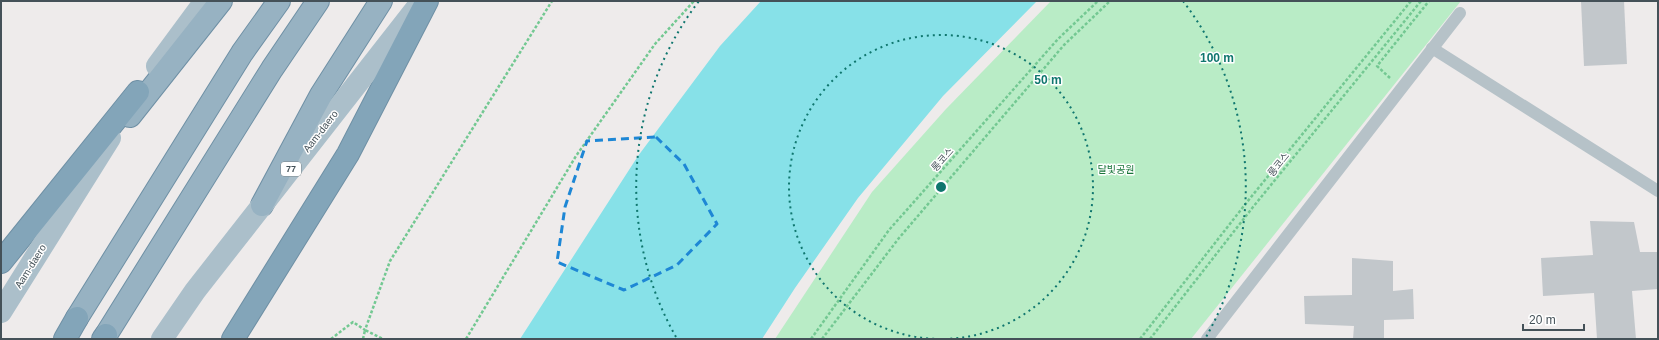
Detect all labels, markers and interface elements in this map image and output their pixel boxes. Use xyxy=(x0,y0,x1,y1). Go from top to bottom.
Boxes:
text: 100 m xyxy=(1200,51,1234,65)
text: 50 m xyxy=(1034,73,1062,87)
street label: Aam-daero xyxy=(301,108,340,154)
street label: 롱코스 xyxy=(929,145,956,173)
street label: 롱코스 xyxy=(1265,150,1291,179)
road number: 77 xyxy=(281,162,301,176)
park label: 달빛공원 xyxy=(1098,164,1134,175)
centre of rings xyxy=(934,180,948,194)
street label: Aam-daero xyxy=(13,242,48,290)
scale bar xyxy=(1523,306,1584,332)
text: 20 m xyxy=(1529,313,1556,327)

